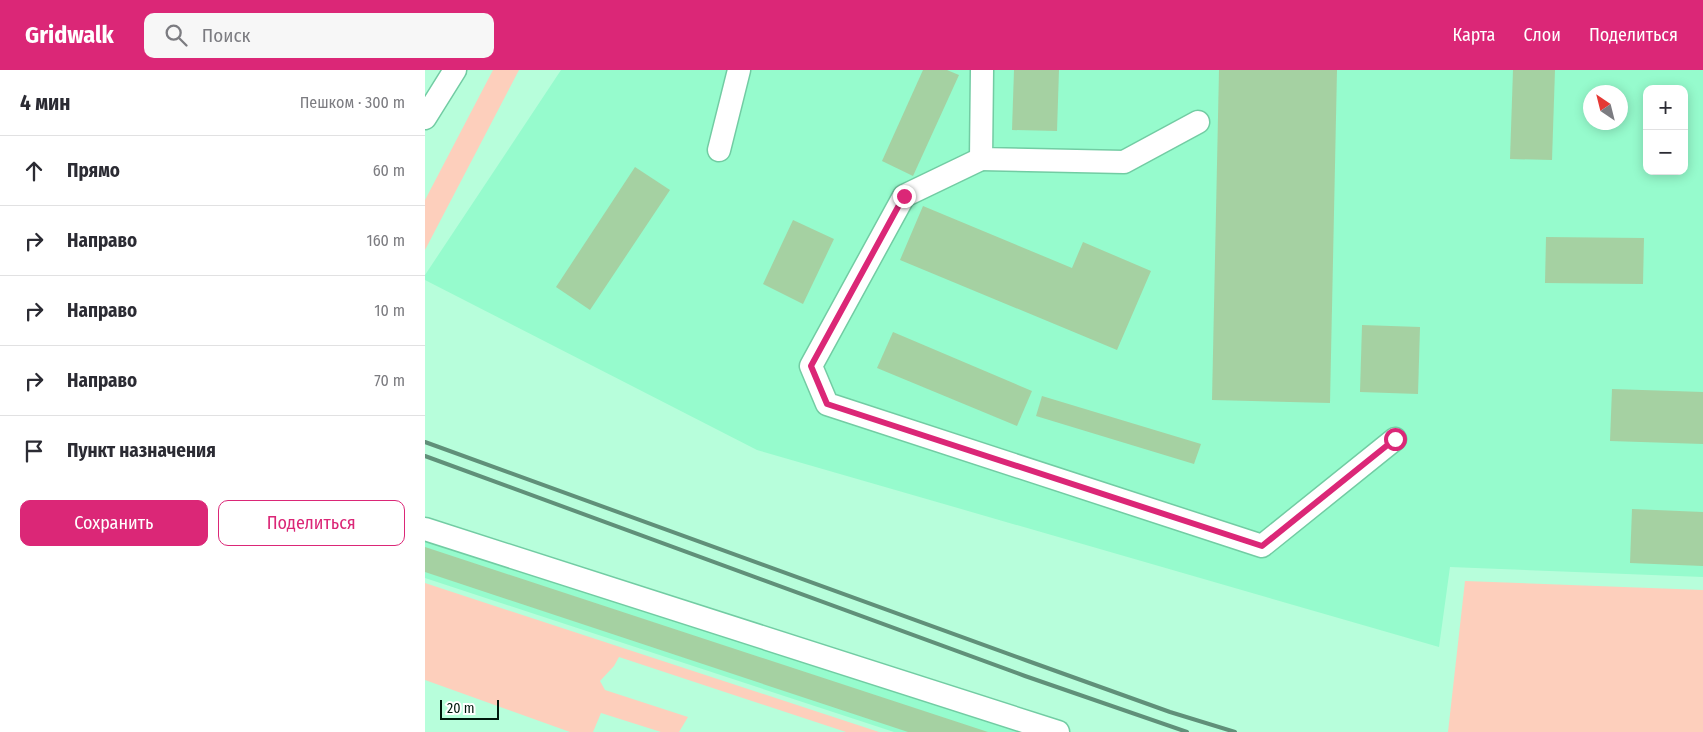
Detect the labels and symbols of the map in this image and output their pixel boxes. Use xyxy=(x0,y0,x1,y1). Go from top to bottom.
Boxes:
north arrow xyxy=(1583,85,1628,130)
route end xyxy=(893,185,916,208)
route start xyxy=(1384,428,1407,451)
scale bar xyxy=(440,697,499,720)

